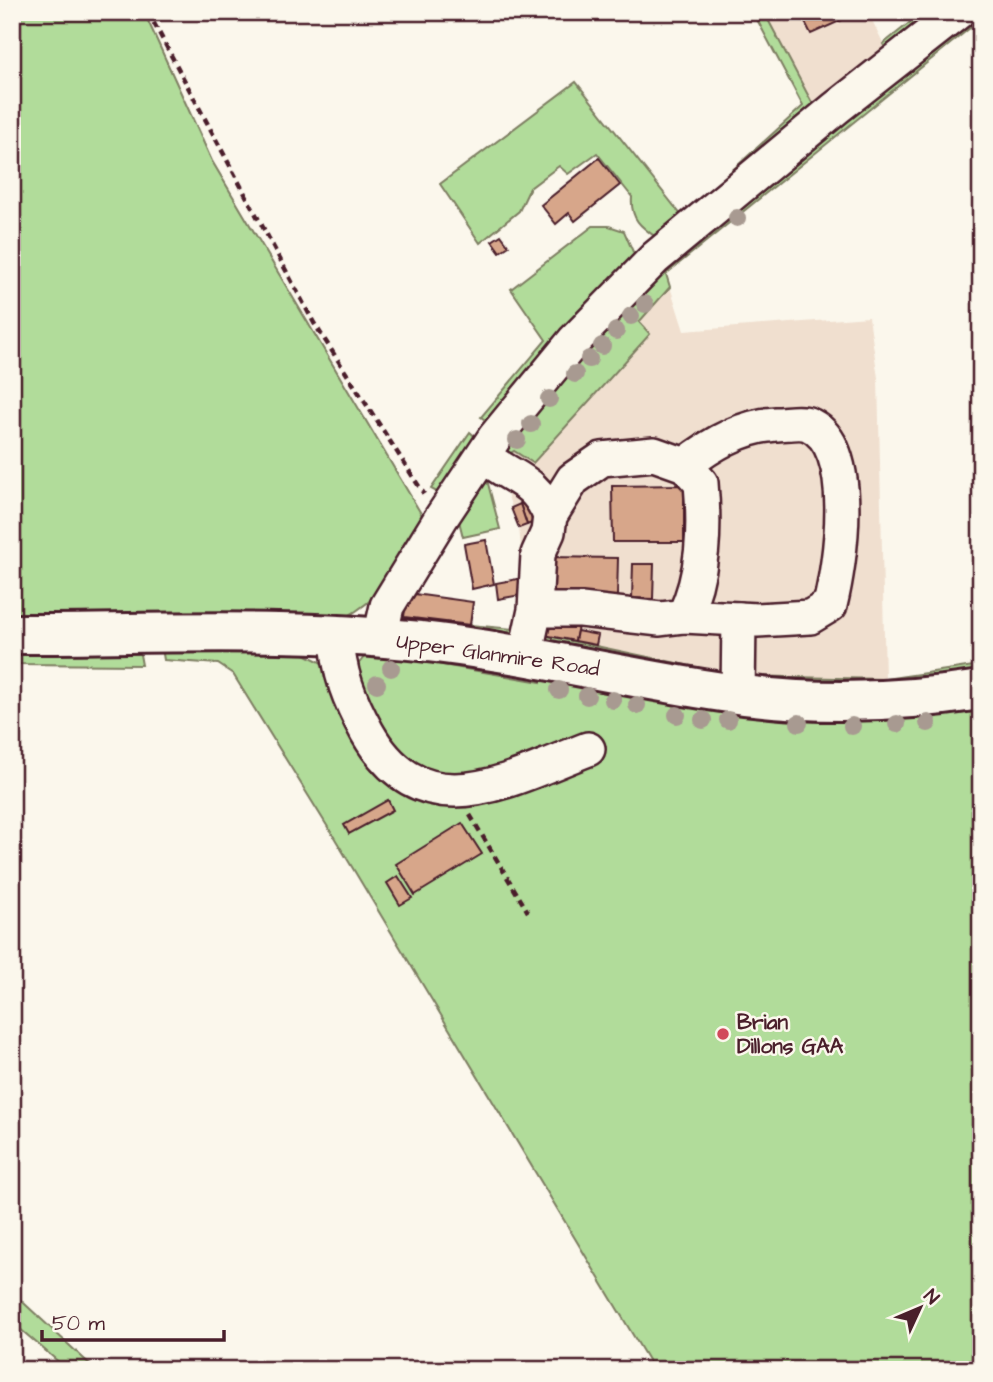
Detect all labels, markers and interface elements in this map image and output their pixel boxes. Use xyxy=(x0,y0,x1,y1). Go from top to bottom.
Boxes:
street label: Upper Glanmire Road xyxy=(395,626,602,685)
place label: Brian Dillons GAA xyxy=(737,1008,844,1061)
marker: Brian Dillons GAA xyxy=(715,1026,731,1042)
north arrow xyxy=(884,1274,954,1344)
text: N xyxy=(917,1284,945,1311)
scale bar xyxy=(42,1298,224,1342)
text: 50 m xyxy=(52,1309,106,1338)

